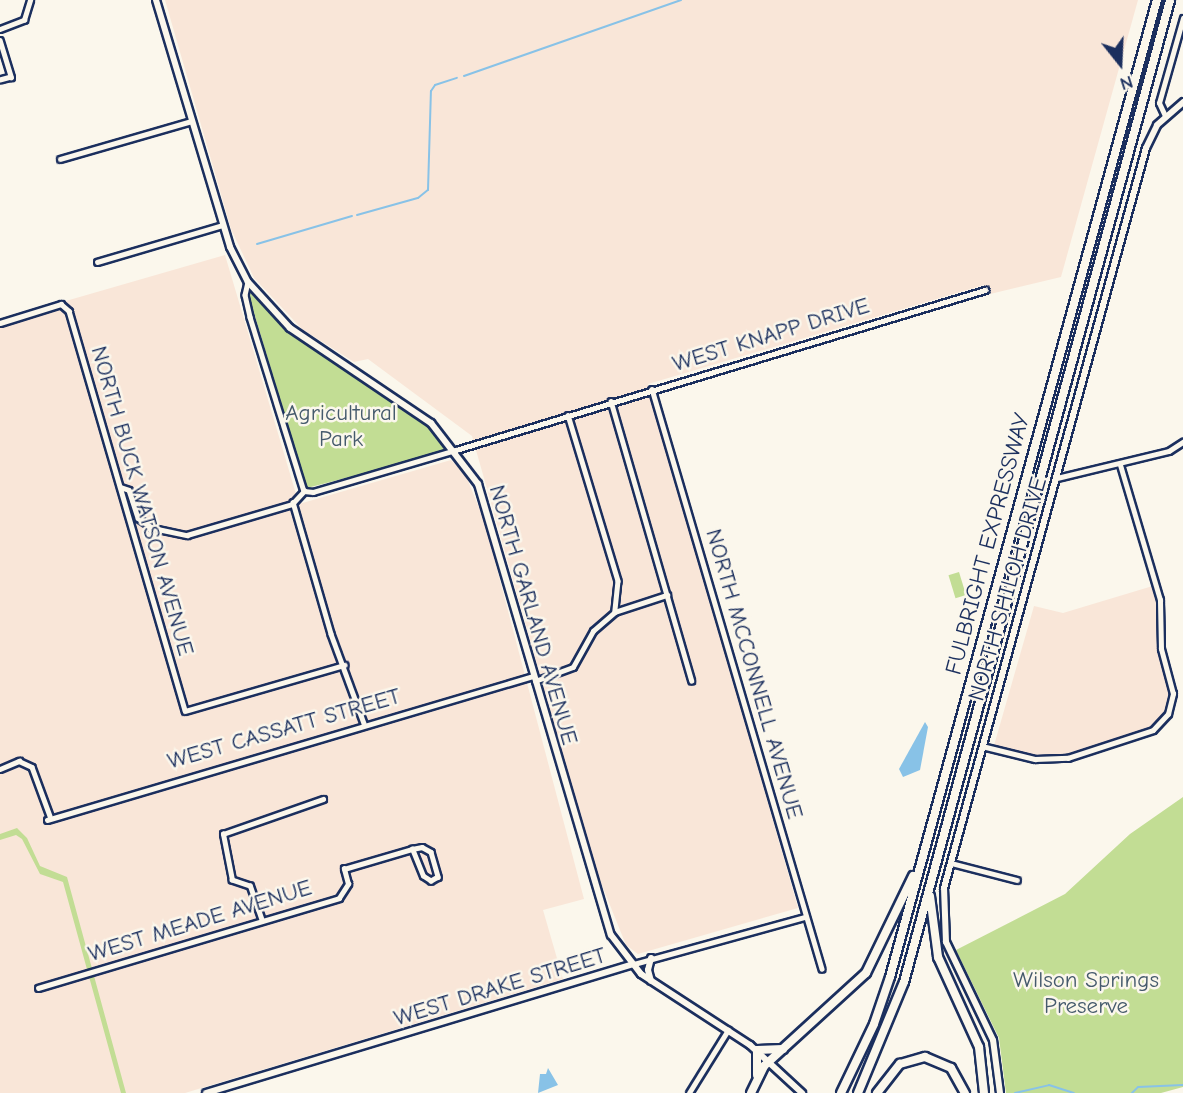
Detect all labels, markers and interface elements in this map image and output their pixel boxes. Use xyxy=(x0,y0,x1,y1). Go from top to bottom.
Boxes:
north arrow xyxy=(1085,28,1155,98)
text: N xyxy=(1117,71,1136,95)
street label: WEST KNAPP DRIVE xyxy=(669,292,873,378)
street label: NORTH BUCK WATSON AVENUE xyxy=(85,343,199,659)
park label: Agricultural Park xyxy=(285,399,397,453)
street label: FULBRIGHT EXPRESSWAY xyxy=(940,410,1036,678)
street label: NORTH SHILOH DRIVE xyxy=(963,474,1053,704)
street label: NORTH GARLAND AVENUE xyxy=(483,482,583,748)
street label: NORTH MCCONNELL AVENUE xyxy=(699,526,809,822)
street label: WEST CASSATT STREET xyxy=(164,683,404,775)
street label: WEST MEADE AVENUE xyxy=(85,874,315,968)
street label: WEST DRAKE STREET xyxy=(391,942,609,1032)
park label: Wilson Springs Preserve xyxy=(1013,966,1159,1020)

